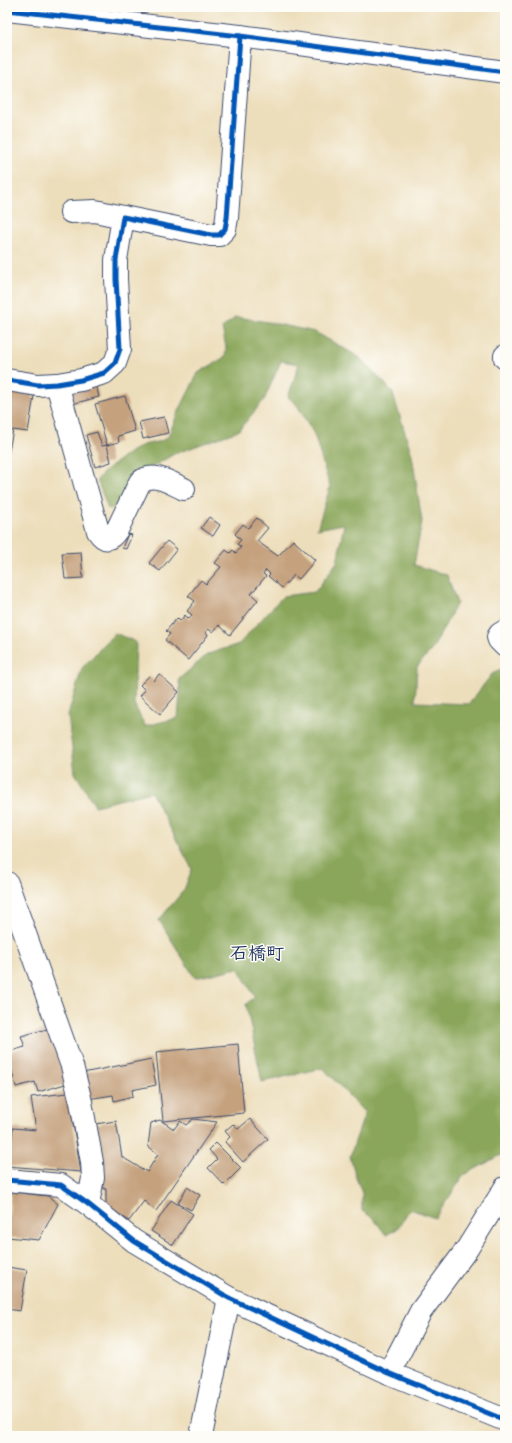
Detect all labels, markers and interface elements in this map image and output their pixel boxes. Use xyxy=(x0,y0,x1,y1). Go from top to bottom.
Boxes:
district label: 石橋町 xyxy=(230,942,284,966)

